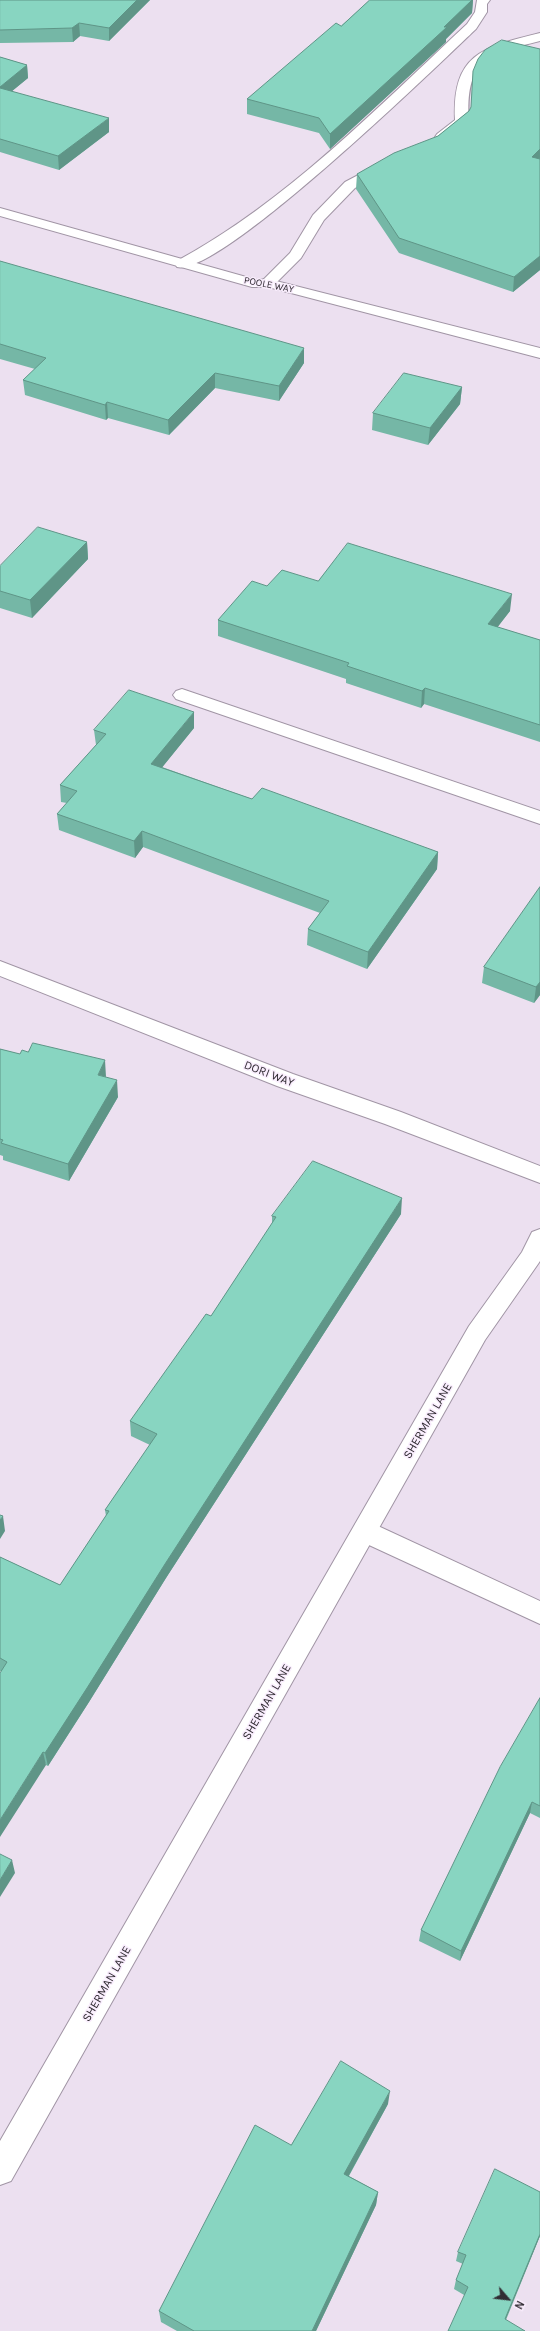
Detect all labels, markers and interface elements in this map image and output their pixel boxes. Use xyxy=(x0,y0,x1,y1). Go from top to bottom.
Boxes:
street label: POOLE WAY xyxy=(243,274,295,296)
street label: DORI WAY xyxy=(242,1058,296,1090)
street label: SHERMAN LANE xyxy=(401,1381,455,1461)
street label: SHERMAN LANE xyxy=(240,1662,294,1742)
street label: SHERMAN LANE xyxy=(80,1944,134,2024)
north arrow xyxy=(488,2279,528,2319)
text: N xyxy=(511,2298,527,2311)

